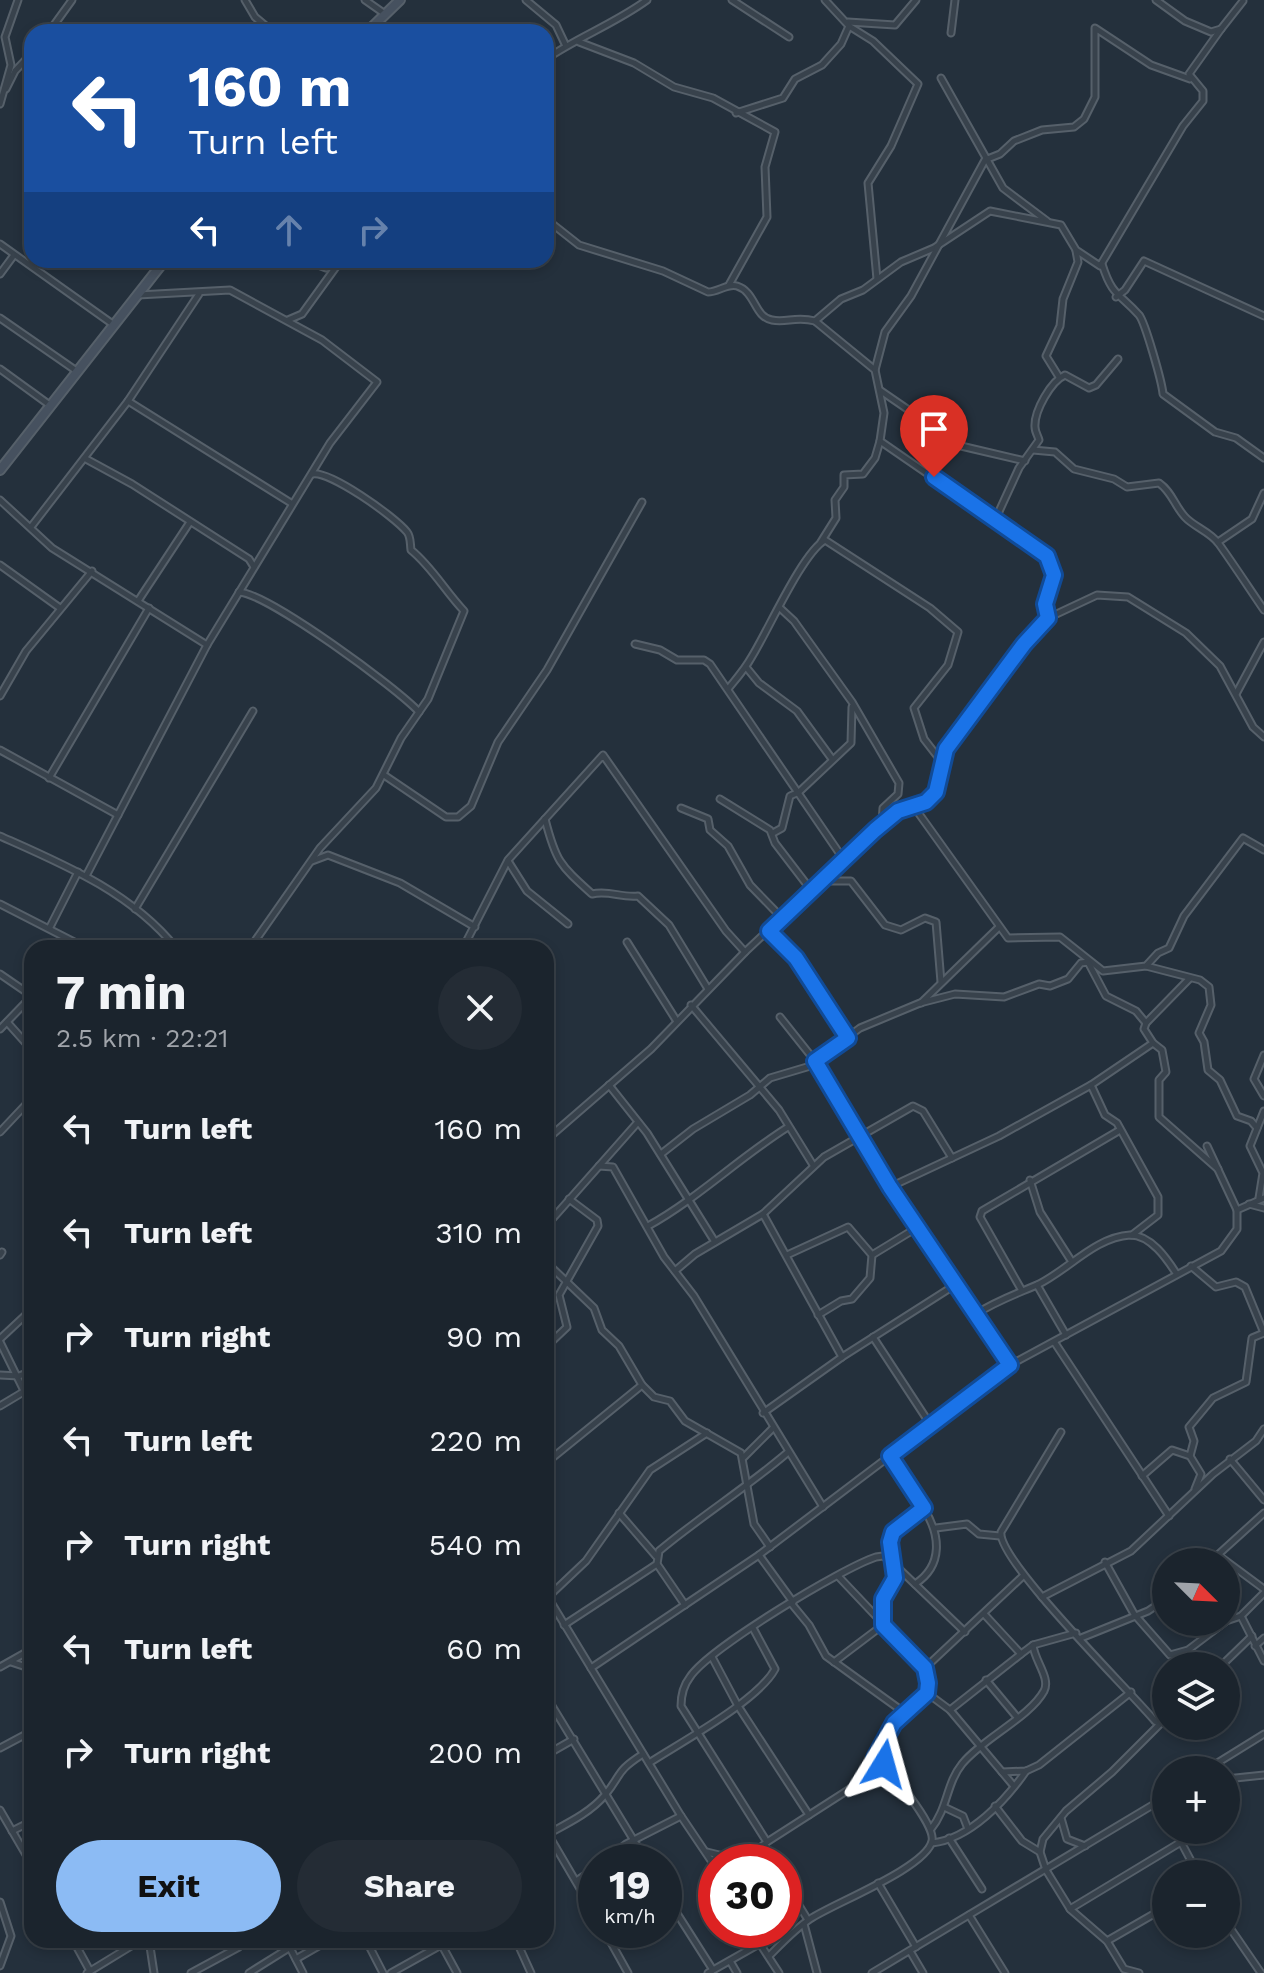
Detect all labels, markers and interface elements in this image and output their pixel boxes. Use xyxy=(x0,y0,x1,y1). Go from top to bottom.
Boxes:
text: 160 m xyxy=(188,54,351,120)
icon: left xyxy=(56,56,160,160)
text: Turn left xyxy=(188,121,338,163)
icon: left xyxy=(183,208,227,252)
icon: ahead xyxy=(267,208,311,252)
icon: right xyxy=(351,208,395,252)
pin xyxy=(900,395,968,477)
icon: arrive xyxy=(912,407,956,451)
text: 7 min xyxy=(56,964,187,1021)
button: close xyxy=(438,966,522,1050)
text: 2.5 km · 22:21 xyxy=(56,1023,229,1053)
icon: left xyxy=(56,1106,100,1150)
text: Turn left xyxy=(124,1111,252,1146)
text: 160 m xyxy=(435,1111,522,1146)
icon: left xyxy=(56,1210,100,1254)
text: Turn left xyxy=(124,1215,252,1250)
text: 310 m xyxy=(435,1215,522,1250)
icon: right xyxy=(56,1314,100,1358)
text: Turn right xyxy=(124,1319,270,1354)
text: 90 m xyxy=(446,1319,522,1354)
icon: left xyxy=(56,1418,100,1462)
text: Turn left xyxy=(124,1423,252,1458)
text: 220 m xyxy=(430,1423,522,1458)
icon: right xyxy=(56,1522,100,1566)
text: Turn right xyxy=(124,1527,270,1562)
text: 540 m xyxy=(429,1527,522,1562)
north arrow xyxy=(1152,1548,1240,1636)
map controls xyxy=(1152,1548,1240,1948)
icon: left xyxy=(56,1626,100,1670)
text: Turn left xyxy=(124,1631,252,1666)
text: 60 m xyxy=(446,1631,522,1666)
button: layers xyxy=(1152,1652,1240,1740)
position arrow xyxy=(842,1722,926,1806)
icon: right xyxy=(56,1730,100,1774)
text: Turn right xyxy=(124,1735,270,1770)
text: 200 m xyxy=(428,1735,522,1770)
button: + xyxy=(1152,1756,1240,1844)
button: Exit xyxy=(56,1840,281,1932)
button: Share xyxy=(297,1840,522,1932)
speed limit sign: 30 xyxy=(698,1844,802,1948)
button: − xyxy=(1152,1860,1240,1948)
text: 19 xyxy=(609,1862,651,1909)
text: km/h xyxy=(604,1904,656,1928)

